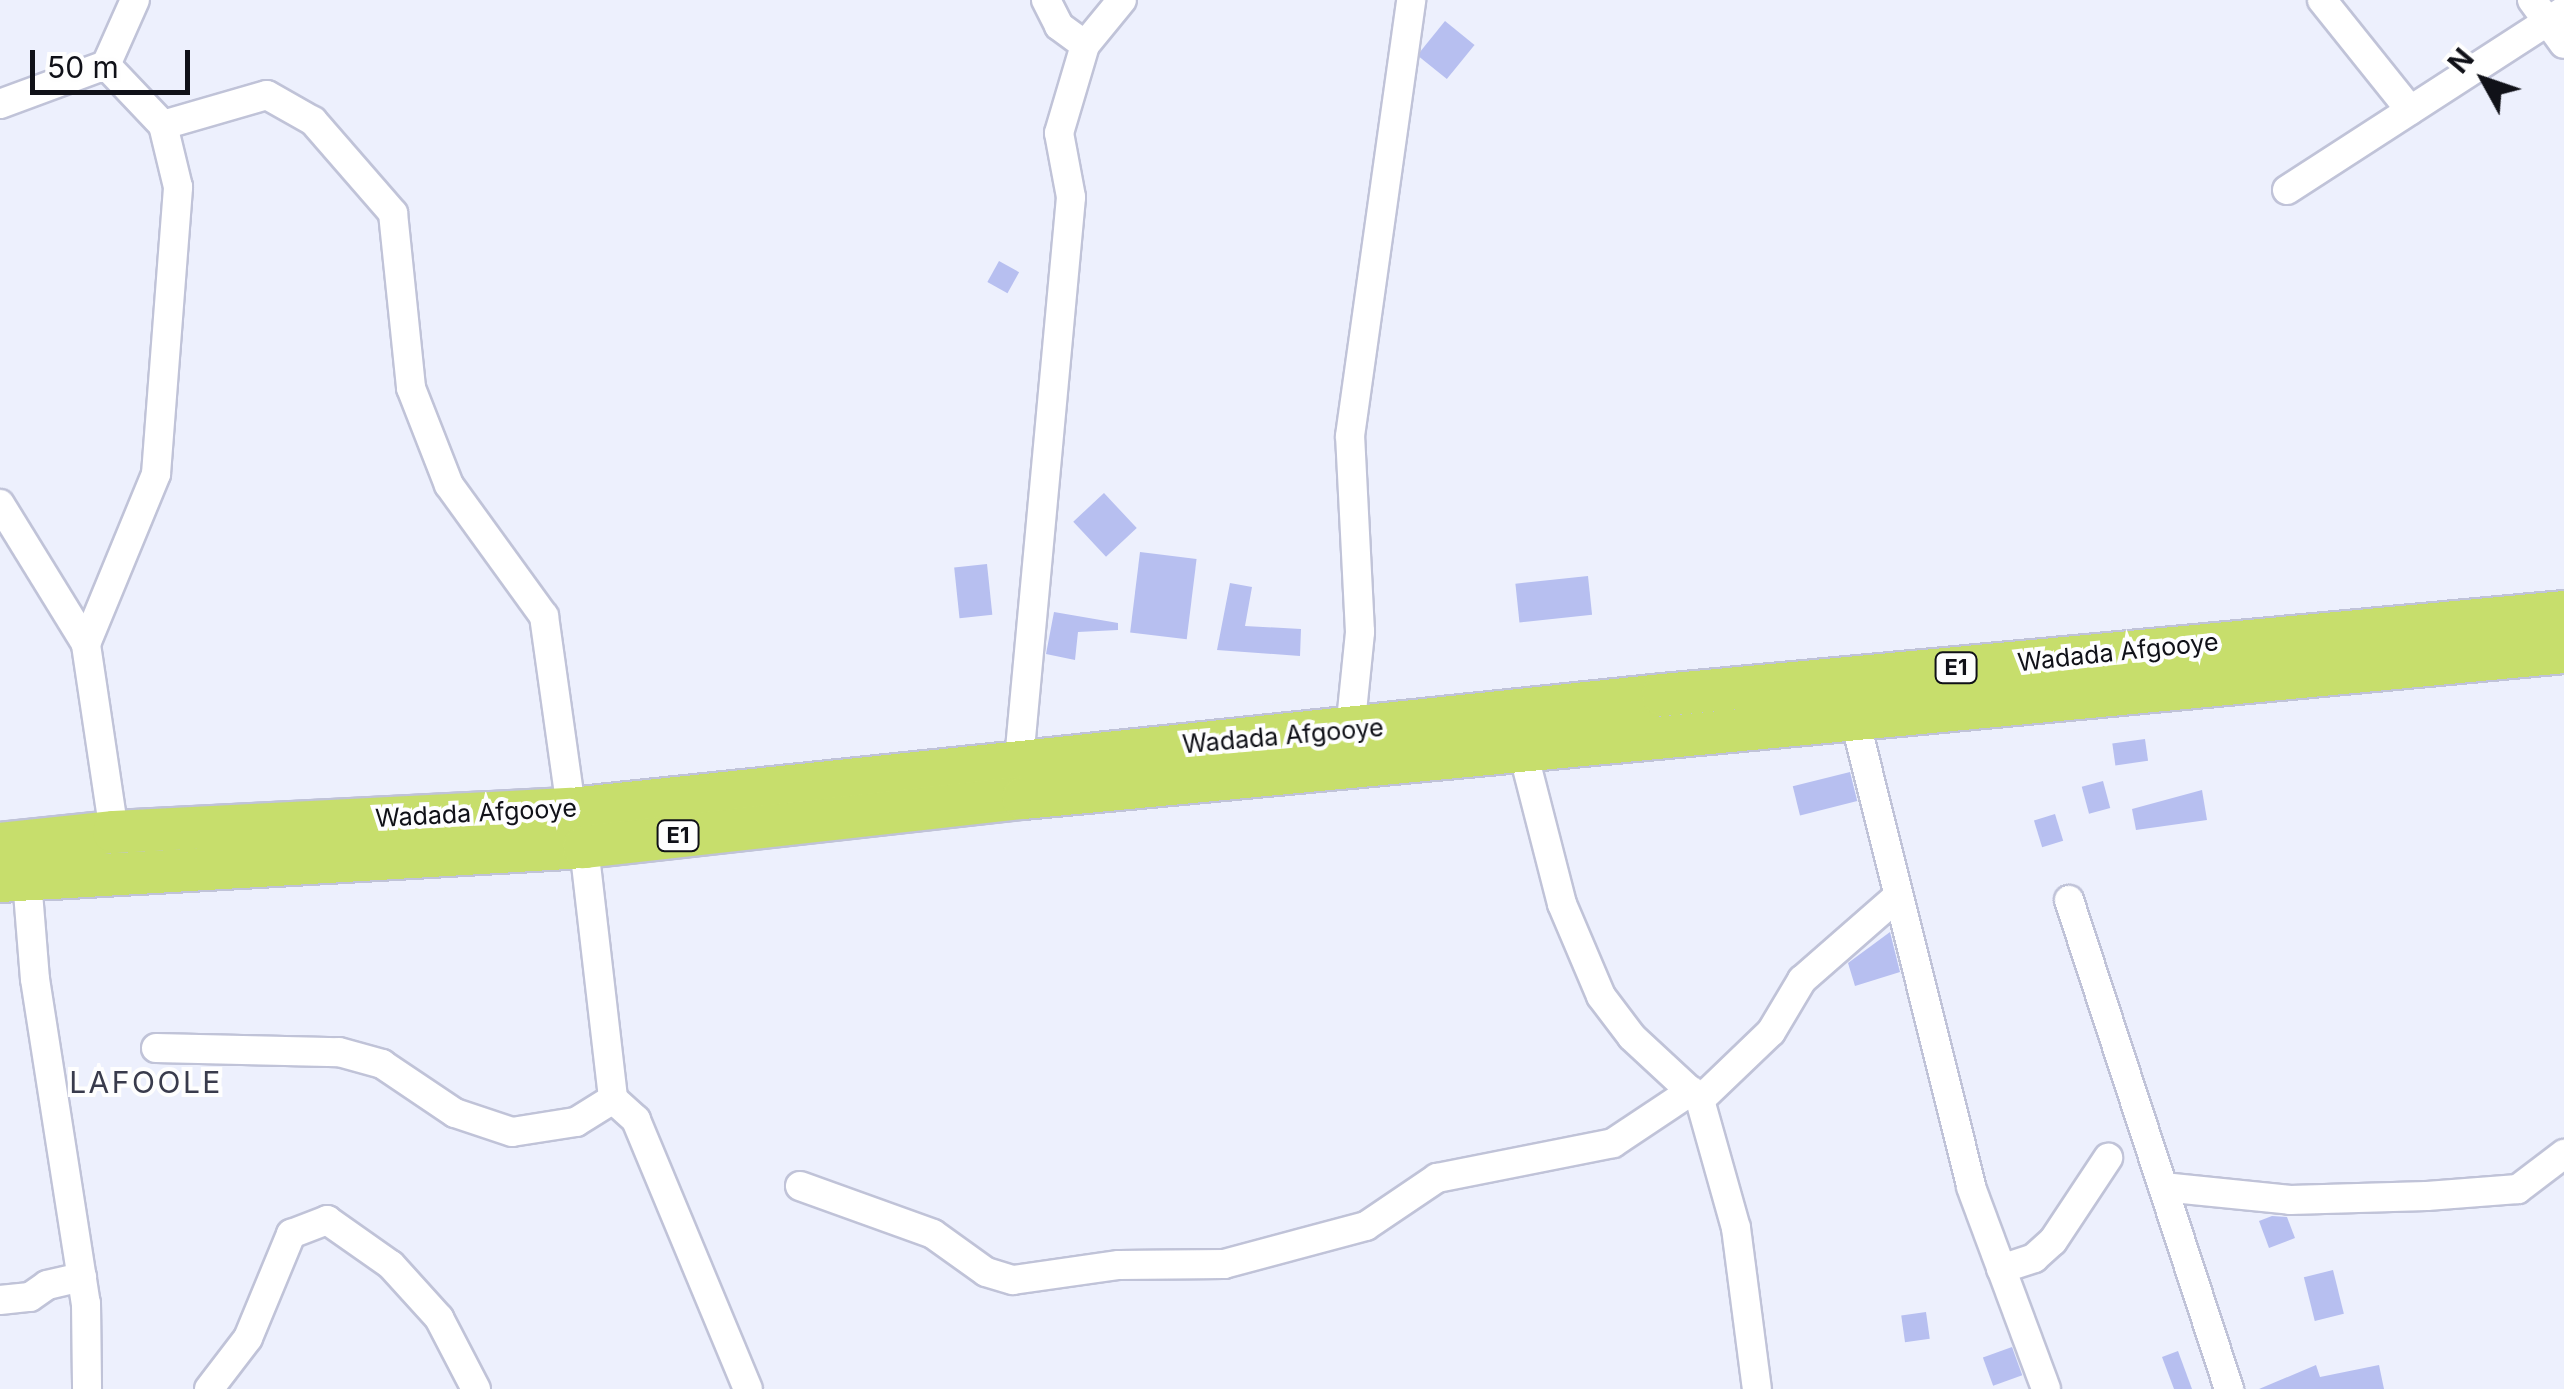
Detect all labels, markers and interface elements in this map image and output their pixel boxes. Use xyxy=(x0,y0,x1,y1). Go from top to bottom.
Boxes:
scale bar xyxy=(35,30,195,92)
north arrow xyxy=(2434,30,2534,130)
text: N xyxy=(2441,42,2481,80)
text: 50 m xyxy=(47,49,119,85)
street label: Wadada Afgooye xyxy=(2016,627,2220,677)
road number: E1 xyxy=(1934,651,1978,685)
street label: Wadada Afgooye xyxy=(1181,712,1385,760)
street label: Wadada Afgooye xyxy=(374,793,578,833)
road number: E1 xyxy=(656,819,700,853)
district label: LAFOOLE xyxy=(69,1064,223,1100)

